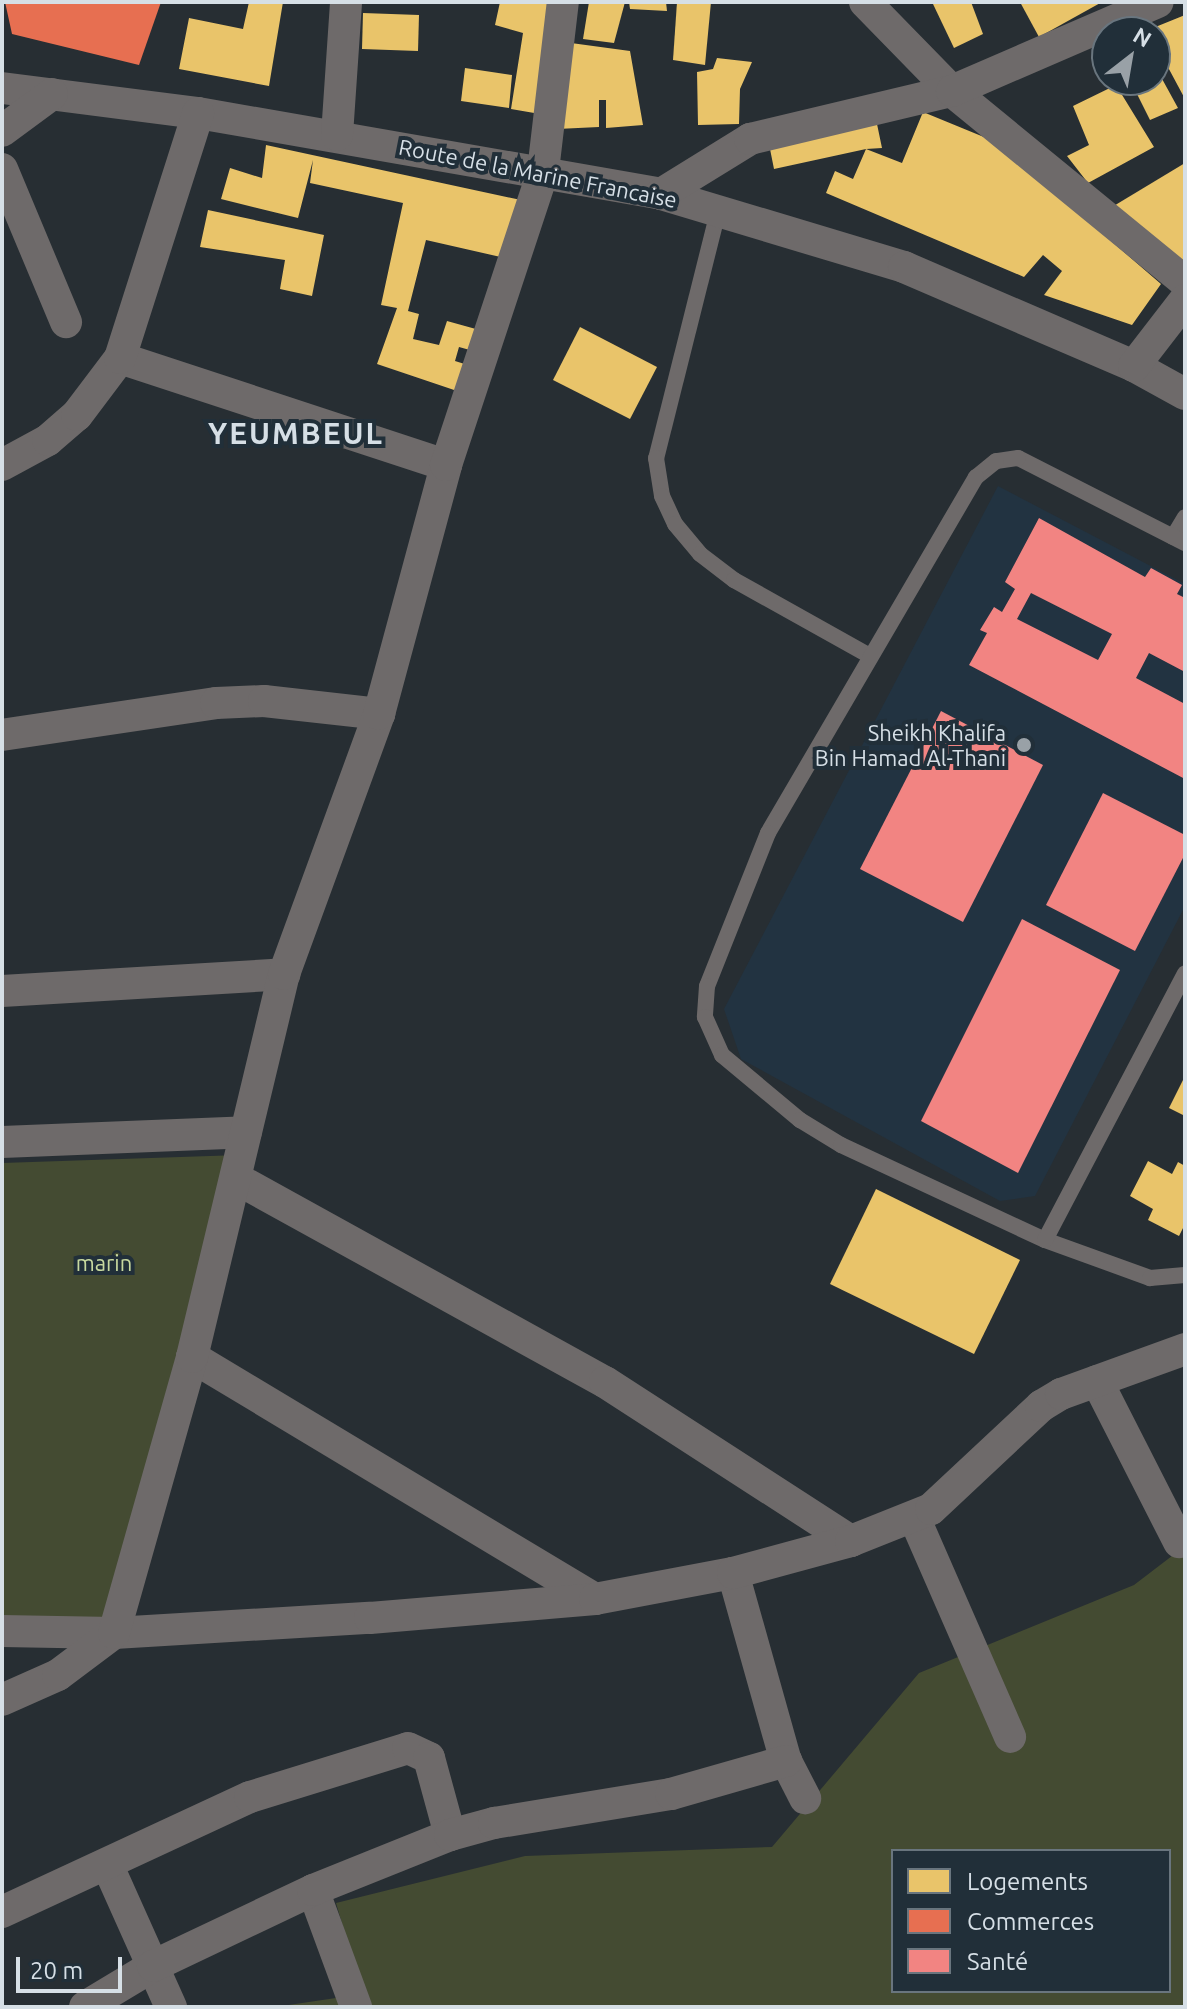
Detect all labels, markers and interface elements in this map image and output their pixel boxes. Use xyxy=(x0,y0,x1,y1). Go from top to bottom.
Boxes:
north arrow xyxy=(1091,16,1171,96)
text: N xyxy=(1129,22,1156,52)
street label: Route de la Marine Francaise xyxy=(397,133,679,213)
district label: YEUMBEUL xyxy=(208,415,384,451)
place label: Sheikh Khalifa Bin Hamad Al-Thani xyxy=(815,719,1006,770)
marker: Sheikh Khalifa Bin Hamad Al-Thani xyxy=(1013,734,1035,756)
park label: marin xyxy=(76,1250,132,1276)
legend xyxy=(891,1849,1171,1993)
text: Logements xyxy=(967,1868,1088,1895)
text: Commerces xyxy=(967,1908,1094,1935)
scale bar xyxy=(20,1941,126,1991)
text: Santé xyxy=(967,1948,1028,1975)
text: 20 m xyxy=(30,1957,83,1984)

